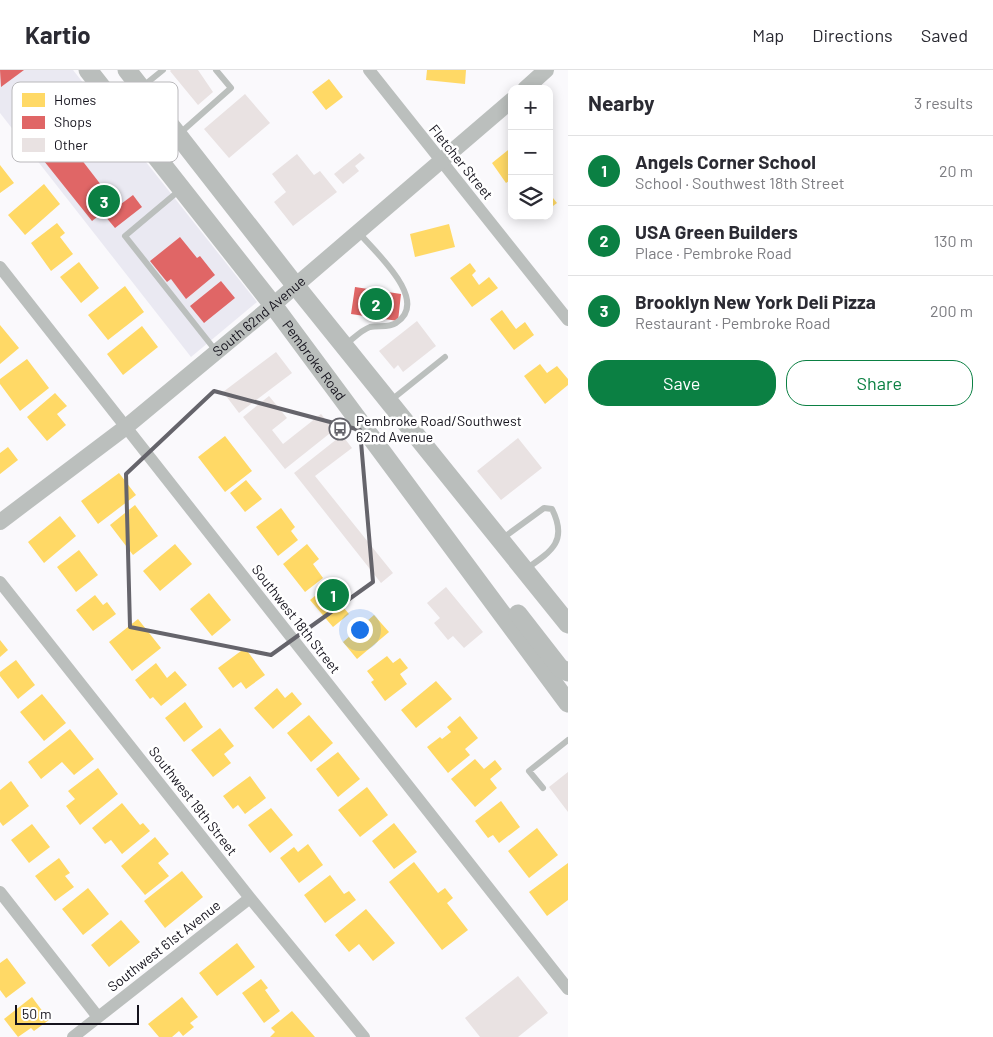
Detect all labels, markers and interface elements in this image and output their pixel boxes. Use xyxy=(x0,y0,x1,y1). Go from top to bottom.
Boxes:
text: Kartio xyxy=(25,20,91,49)
text: Map xyxy=(752,24,784,46)
text: Directions xyxy=(812,24,893,46)
text: Saved xyxy=(921,24,968,46)
legend xyxy=(12,82,178,162)
map controls xyxy=(508,85,553,220)
button: + xyxy=(508,85,553,130)
text: Nearby xyxy=(588,90,654,115)
text: Homes xyxy=(54,91,97,108)
text: 3 results xyxy=(914,93,973,112)
text: Shops xyxy=(54,113,92,130)
street label: Fletcher Street xyxy=(426,121,497,203)
button: − xyxy=(508,130,553,175)
text: Other xyxy=(54,136,88,153)
text: Angels Corner School xyxy=(635,150,816,173)
text: 1 xyxy=(601,161,607,180)
text: 20 m xyxy=(939,161,973,180)
text: School · Southwest 18th Street xyxy=(635,173,845,192)
button: layers xyxy=(508,175,553,220)
pin: 3 xyxy=(88,182,120,220)
text: USA Green Builders xyxy=(635,220,798,243)
text: 2 xyxy=(600,231,608,250)
text: 130 m xyxy=(934,231,973,250)
text: Place · Pembroke Road xyxy=(635,243,792,262)
street label: South 62nd Avenue xyxy=(209,272,309,360)
pin: 2 xyxy=(360,285,392,323)
text: Brooklyn New York Deli Pizza xyxy=(635,290,876,313)
text: 3 xyxy=(600,301,608,320)
text: 200 m xyxy=(930,301,973,320)
text: Restaurant · Pembroke Road xyxy=(635,313,831,332)
street label: Pembroke Road xyxy=(279,317,350,403)
button: Save xyxy=(588,360,776,406)
button: Share xyxy=(786,360,973,406)
place label: Pembroke Road/Southwest 62nd Avenue xyxy=(356,412,522,445)
bus stop icon: Pembroke Road/Southwest 62nd Avenue xyxy=(328,417,352,441)
street label: Southwest 18th Street xyxy=(248,561,344,677)
pin: 1 xyxy=(317,576,349,614)
your location xyxy=(347,617,373,643)
street label: Southwest 19th Street xyxy=(146,743,241,859)
street label: Southwest 61st Avenue xyxy=(104,896,224,995)
scale bar xyxy=(15,1002,139,1025)
text: 50 m xyxy=(22,1005,51,1022)

